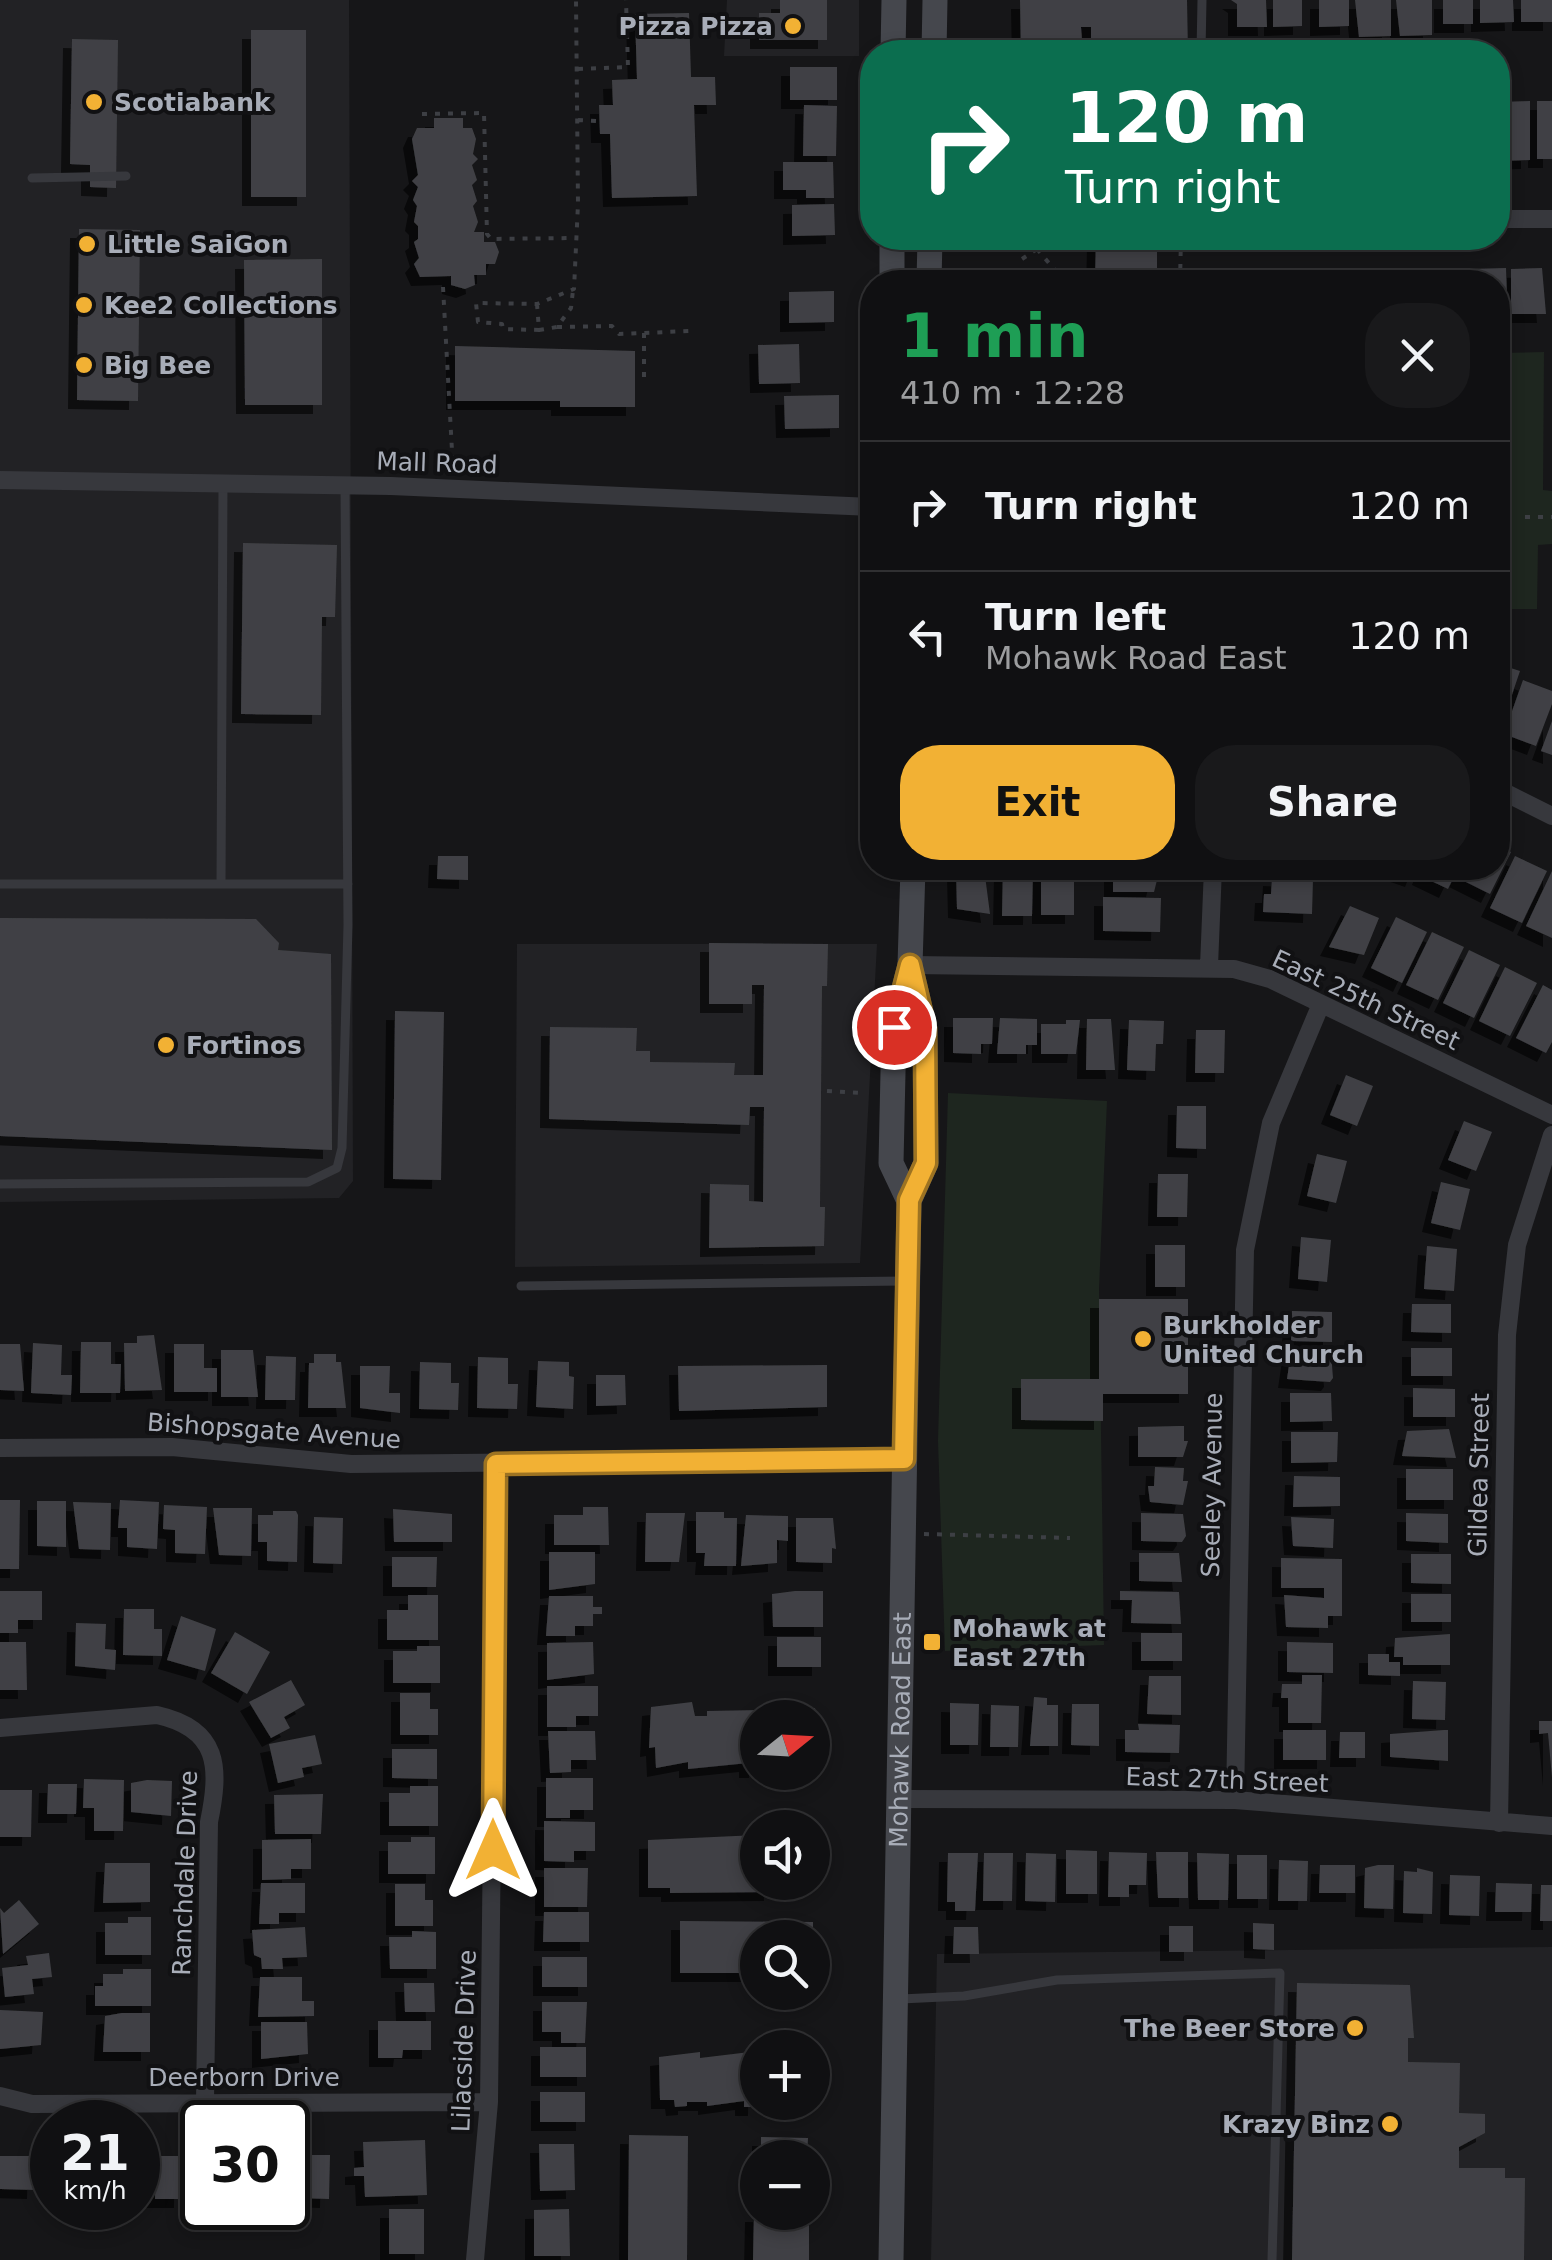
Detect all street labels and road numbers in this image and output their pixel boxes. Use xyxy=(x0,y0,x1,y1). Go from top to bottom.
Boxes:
street label: Mall Road xyxy=(376,446,498,480)
street label: East 25th Street xyxy=(1268,944,1464,1056)
street label: Seeley Avenue xyxy=(1196,1392,1228,1578)
street label: Gildea Street xyxy=(1463,1393,1495,1557)
street label: Bishopsgate Avenue xyxy=(146,1408,402,1454)
street label: Mohawk Road East xyxy=(884,1612,917,1848)
street label: East 27th Street xyxy=(1125,1762,1329,1798)
street label: Ranchdale Drive xyxy=(167,1770,203,1976)
street label: Lilacside Drive xyxy=(446,1949,482,2133)
street label: Deerborn Drive xyxy=(148,2063,340,2092)

